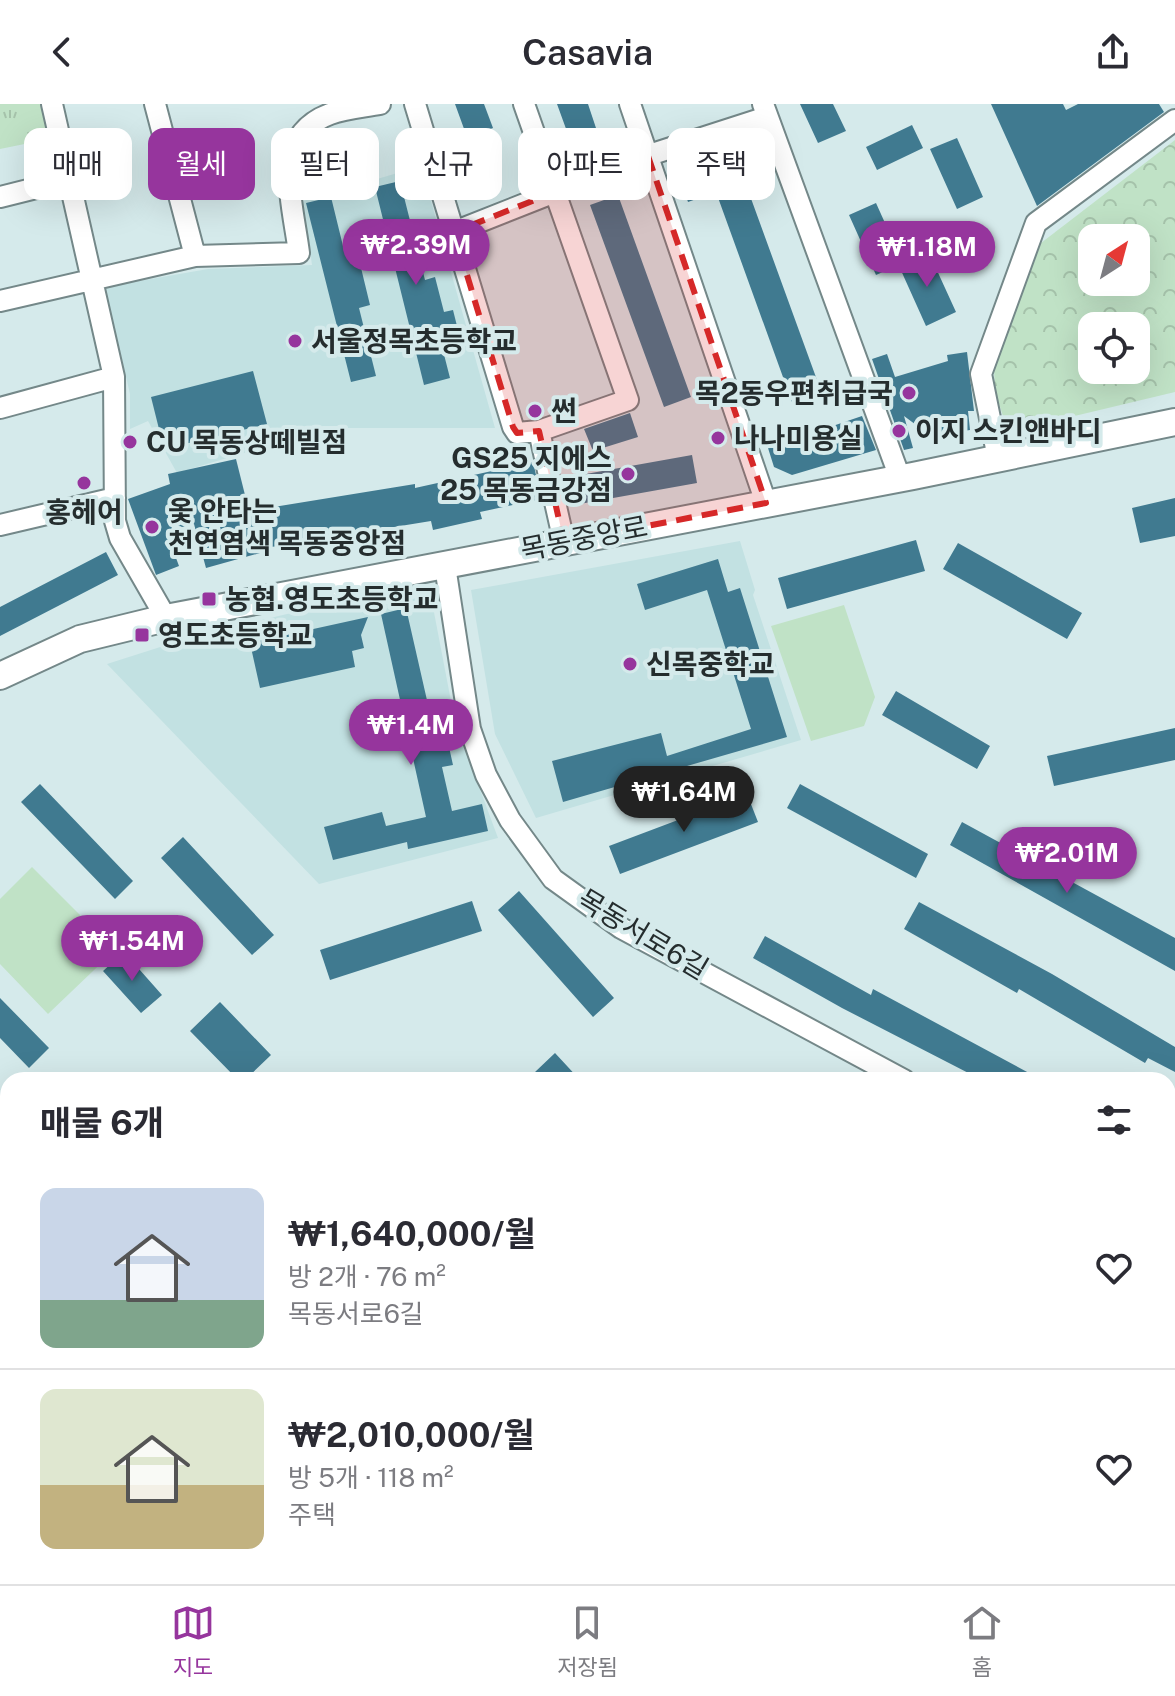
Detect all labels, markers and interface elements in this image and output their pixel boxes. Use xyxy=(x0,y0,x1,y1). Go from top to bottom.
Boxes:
icon: back xyxy=(40,30,84,74)
icon: share xyxy=(1091,30,1135,74)
text: Casavia xyxy=(522,31,653,73)
chip: 매매 xyxy=(24,128,132,200)
chip: 월세 xyxy=(148,128,255,200)
chip: 필터 xyxy=(271,128,379,200)
chip: 신규 xyxy=(395,128,502,200)
chip: 아파트 xyxy=(518,128,651,200)
chip: 주택 xyxy=(667,128,775,200)
pin: ₩2.39M xyxy=(351,219,481,287)
pin: ₩1.18M xyxy=(862,221,992,289)
north arrow xyxy=(1078,224,1150,296)
map controls xyxy=(1078,224,1150,384)
text: ₩2.39M xyxy=(361,229,471,260)
text: ₩1.18M xyxy=(877,231,977,262)
button: locate xyxy=(1078,312,1150,384)
place label: 서울정목초등학교 xyxy=(311,324,517,357)
marker: 서울정목초등학교 xyxy=(286,332,304,350)
place label: 목2동우편취급국 xyxy=(695,376,893,409)
marker: 목2동우편취급국 xyxy=(900,384,918,402)
place label: 썬 xyxy=(551,394,577,427)
marker: 썬 xyxy=(526,402,544,420)
place label: 이지 스킨앤바디 xyxy=(915,414,1102,447)
place label: 나나미용실 xyxy=(734,421,863,454)
marker: 이지 스킨앤바디 xyxy=(890,422,908,440)
place label: CU 목동상떼빌점 xyxy=(146,425,347,458)
marker: 나나미용실 xyxy=(709,429,727,447)
marker: CU 목동상떼빌점 xyxy=(121,433,139,451)
place label: GS25 지에스 25 목동금강점 xyxy=(440,441,612,506)
marker: GS25 지에스 25 목동금강점 xyxy=(619,465,637,483)
marker: 홍헤어 xyxy=(75,474,93,492)
place label: 옻 안타는 천연염색 목동중앙점 xyxy=(168,494,406,559)
place label: 홍헤어 xyxy=(45,495,123,528)
street label: 목동중앙로 xyxy=(518,509,650,566)
marker: 옻 안타는 천연염색 목동중앙점 xyxy=(143,518,161,536)
place label: 농협.영도초등학교 xyxy=(225,582,439,615)
marker: 농협.영도초등학교 xyxy=(200,590,218,608)
place label: 영도초등학교 xyxy=(158,618,313,651)
marker: 영도초등학교 xyxy=(133,626,151,644)
place label: 신목중학교 xyxy=(646,647,775,680)
marker: 신목중학교 xyxy=(621,655,639,673)
pin: ₩1.4M xyxy=(355,699,467,767)
text: ₩1.4M xyxy=(367,709,455,740)
pin: ₩1.64M xyxy=(619,766,749,834)
text: ₩1.64M xyxy=(631,776,737,807)
pin: ₩2.01M xyxy=(1002,827,1132,895)
text: ₩2.01M xyxy=(1015,837,1119,868)
street label: 목동서로6길 xyxy=(572,882,714,985)
pin: ₩1.54M xyxy=(67,915,197,983)
text: ₩1.54M xyxy=(79,925,185,956)
icon: filters xyxy=(1092,1098,1136,1142)
text: 매물 6개 xyxy=(40,1103,164,1143)
text: ₩1,640,000/월 xyxy=(288,1214,536,1254)
icon: home xyxy=(104,1220,200,1316)
icon: heart xyxy=(1092,1246,1136,1290)
text: 방 2개 · 76 m² xyxy=(288,1261,446,1292)
text: 목동서로6길 xyxy=(288,1298,424,1329)
text: ₩2,010,000/월 xyxy=(288,1415,535,1455)
icon: home xyxy=(104,1421,200,1517)
icon: heart xyxy=(1092,1447,1136,1491)
text: 방 5개 · 118 m² xyxy=(288,1462,454,1493)
text: 주택 xyxy=(288,1499,336,1530)
tab: 지도 xyxy=(171,1601,215,1681)
tab: 저장됨 xyxy=(557,1601,618,1681)
tab: 홈 xyxy=(960,1601,1004,1681)

